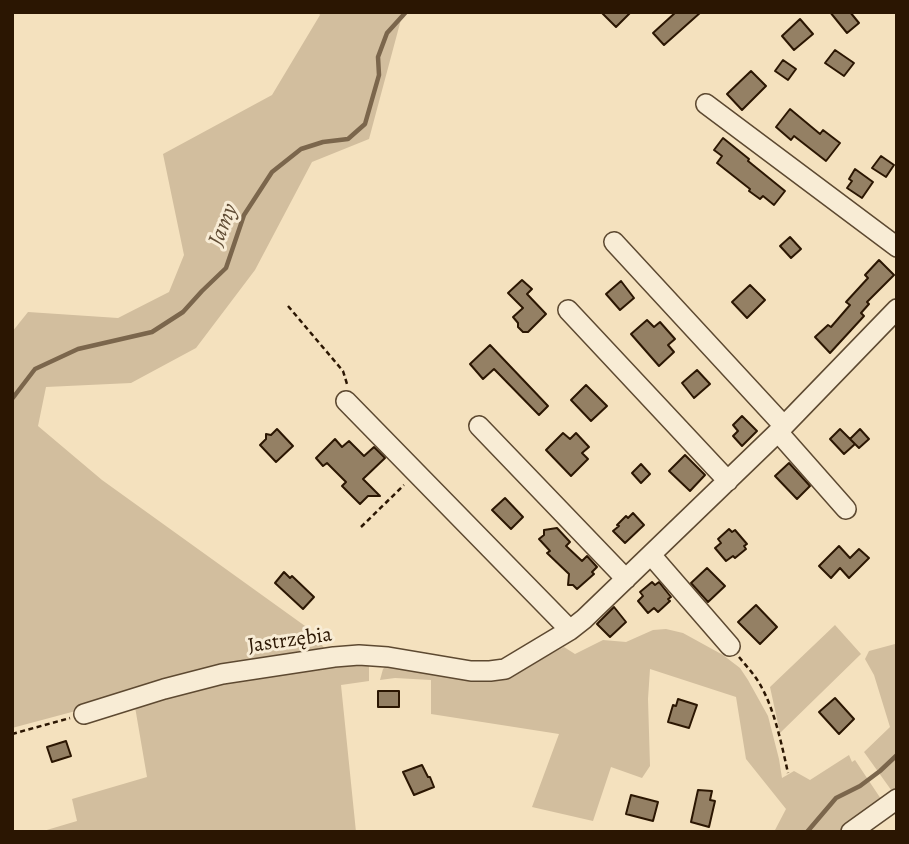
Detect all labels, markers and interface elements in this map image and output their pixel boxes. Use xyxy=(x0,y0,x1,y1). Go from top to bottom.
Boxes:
water label: Jamy xyxy=(203,200,245,250)
street label: Jastrzębia xyxy=(246,623,334,659)

